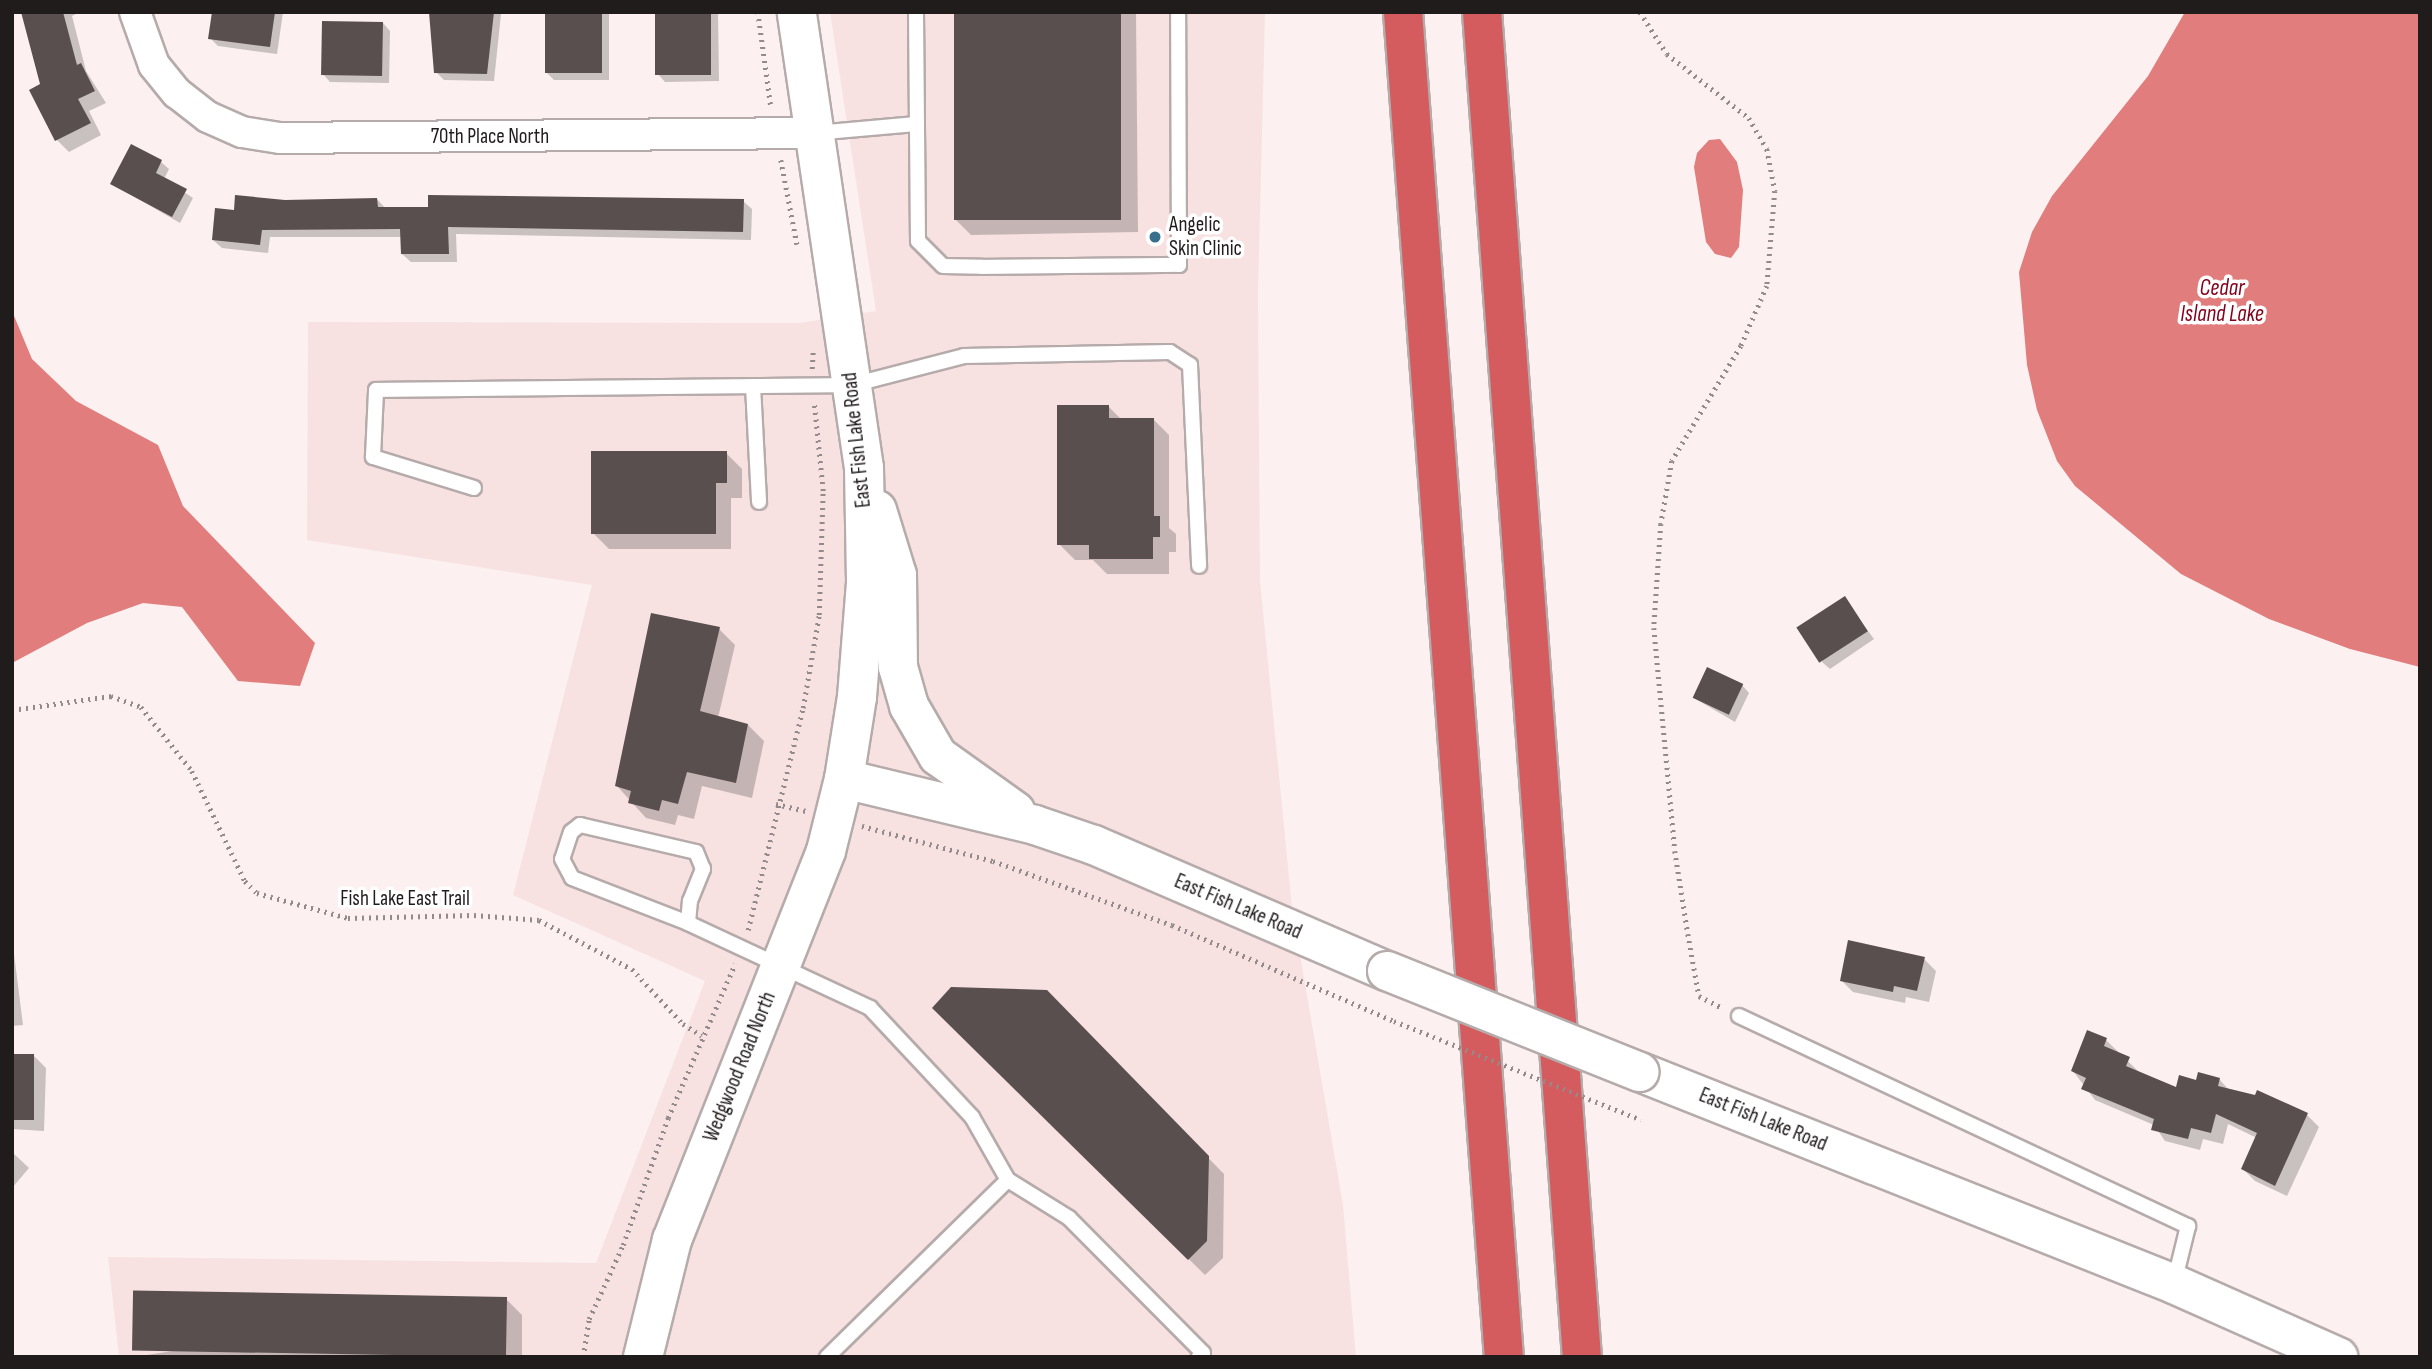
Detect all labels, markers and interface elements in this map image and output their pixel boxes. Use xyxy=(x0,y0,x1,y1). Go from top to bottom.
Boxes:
street label: 70th Place North xyxy=(431,124,549,150)
place label: Angelic Skin Clinic xyxy=(1169,212,1242,262)
marker: Angelic Skin Clinic xyxy=(1147,229,1163,245)
water label: Cedar Island Lake xyxy=(2180,274,2264,328)
street label: East Fish Lake Road xyxy=(837,371,877,509)
street label: East Fish Lake Road xyxy=(1170,869,1306,945)
street label: Fish Lake East Trail xyxy=(340,886,470,912)
street label: Wedgwood Road North xyxy=(698,988,782,1146)
street label: East Fish Lake Road xyxy=(1695,1083,1831,1157)

